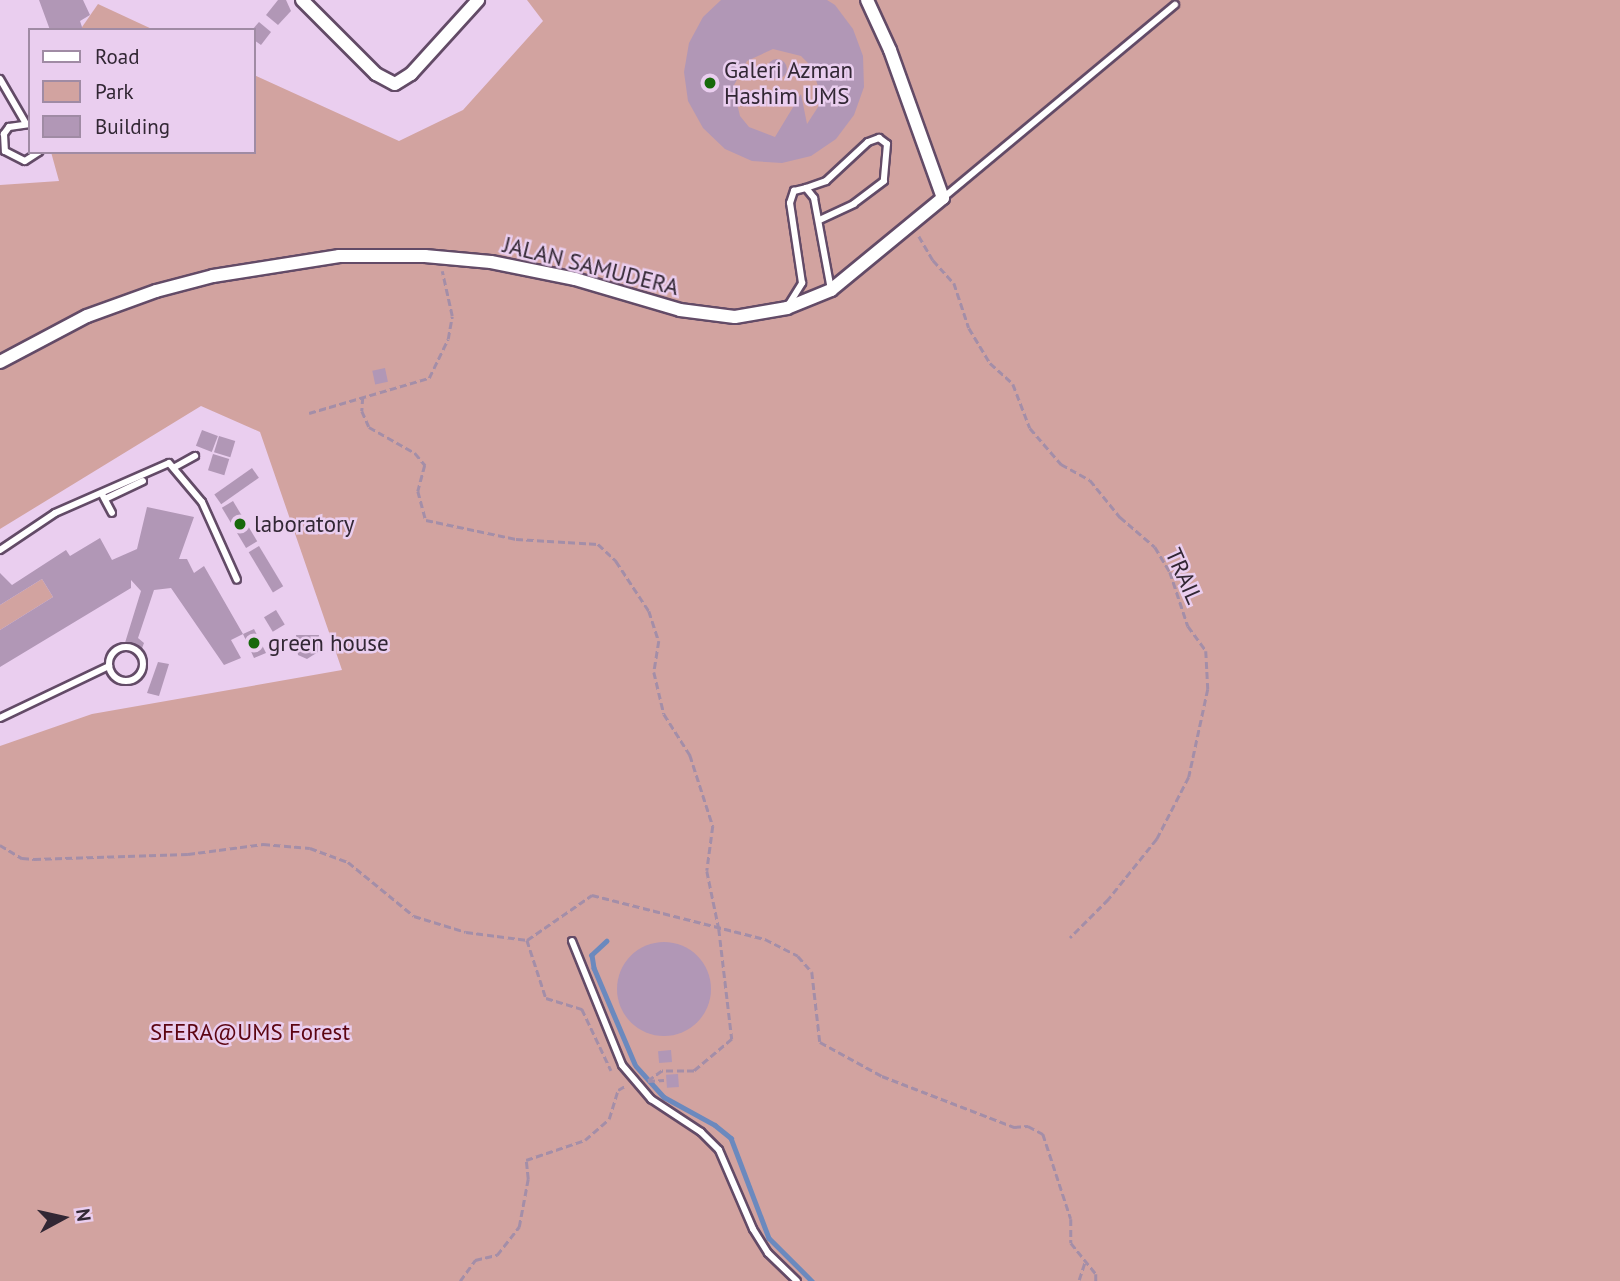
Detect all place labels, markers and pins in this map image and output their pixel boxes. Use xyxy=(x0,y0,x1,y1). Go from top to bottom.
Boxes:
place label: Galeri Azman Hashim UMS xyxy=(724,56,854,110)
marker: Galeri Azman Hashim UMS xyxy=(702,75,718,91)
place label: laboratory xyxy=(254,510,355,538)
marker: laboratory xyxy=(232,516,248,532)
place label: green house xyxy=(268,629,389,657)
marker: green house xyxy=(246,635,262,651)

